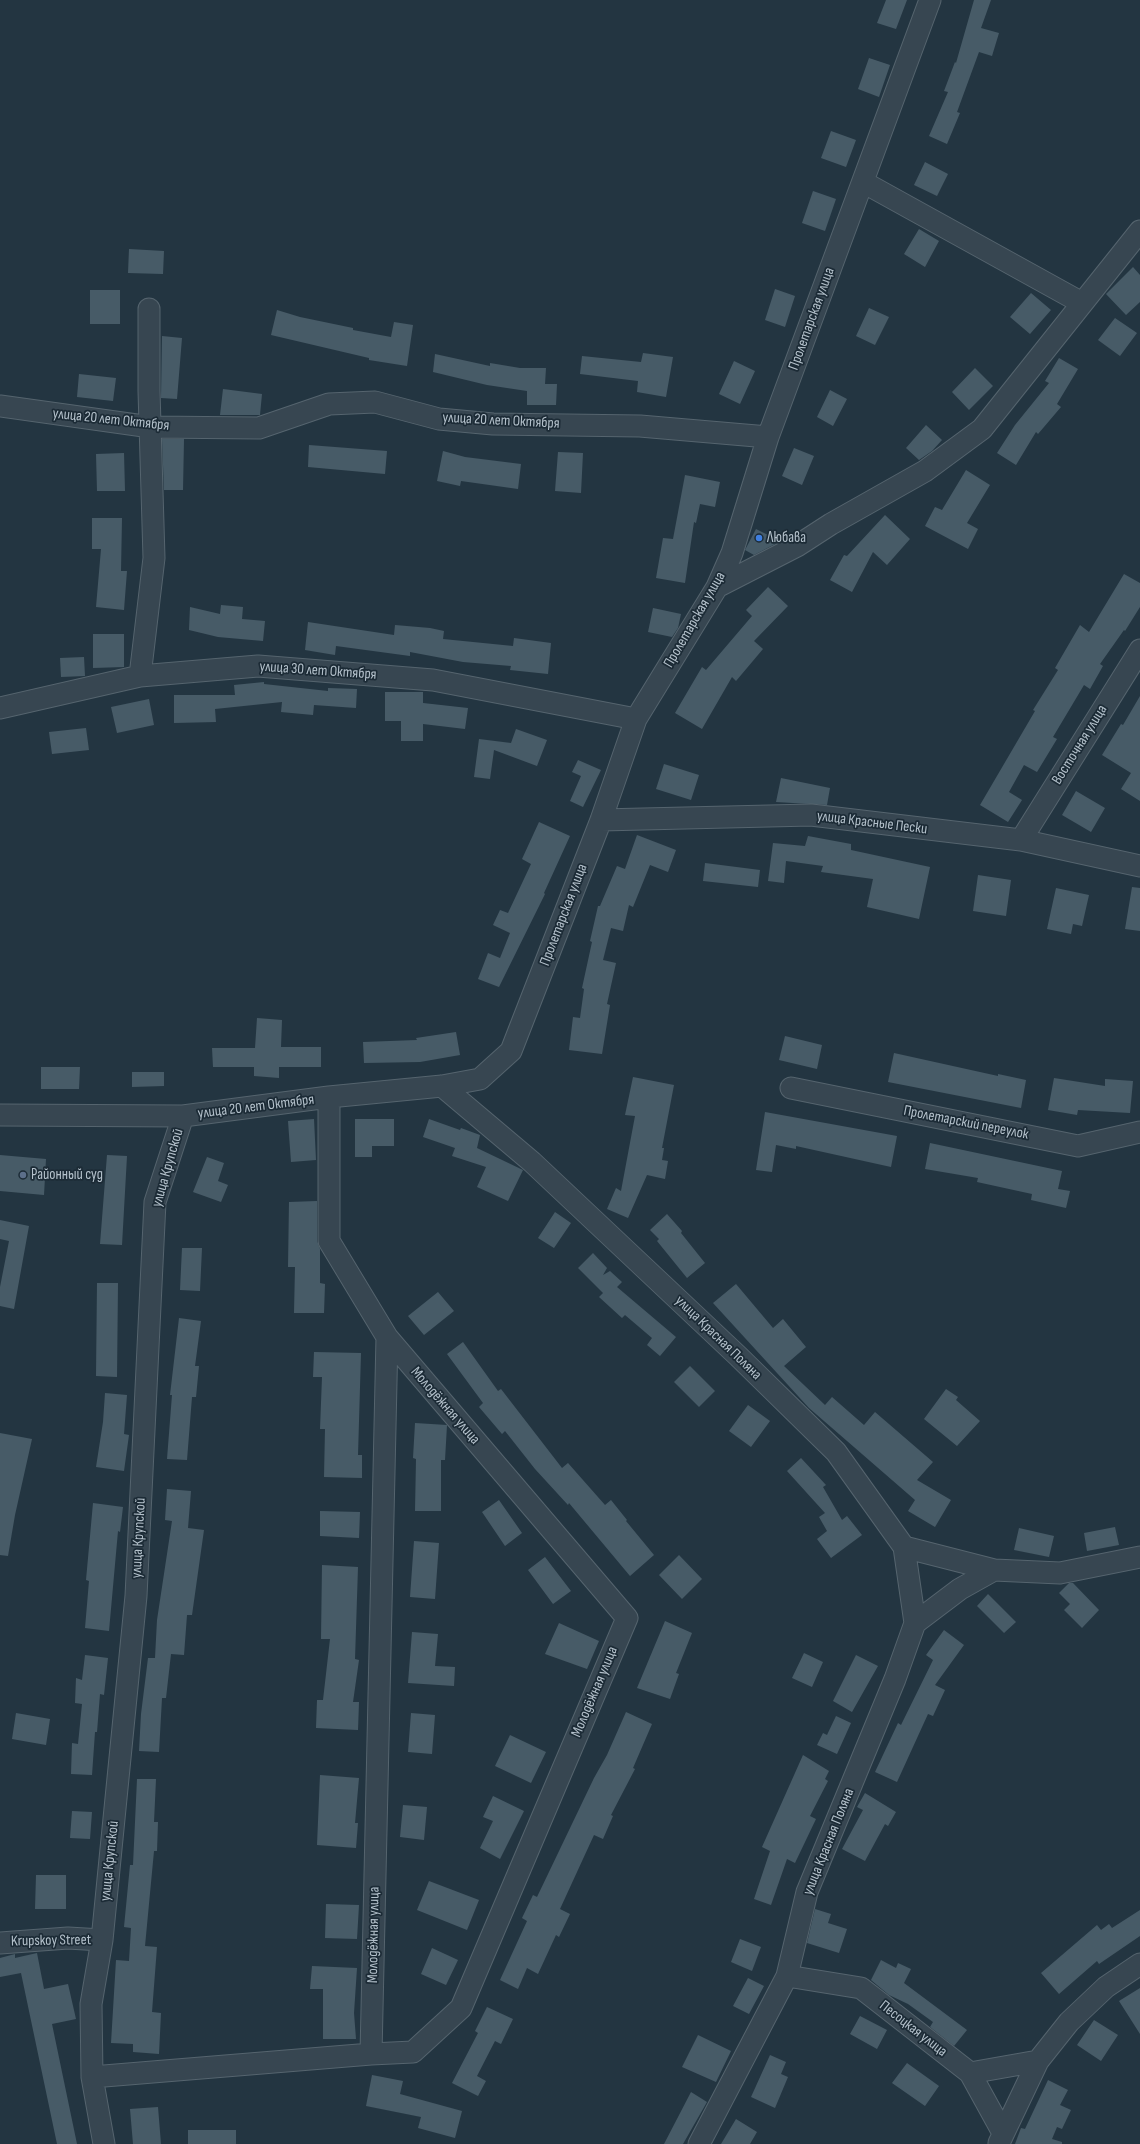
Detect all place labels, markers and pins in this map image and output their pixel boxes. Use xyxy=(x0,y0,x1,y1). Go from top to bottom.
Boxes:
place label: Любава xyxy=(767,529,806,547)
marker: Любава xyxy=(754,533,764,543)
place label: Районный суд xyxy=(31,1166,103,1184)
marker: Районный суд xyxy=(18,1170,28,1180)

